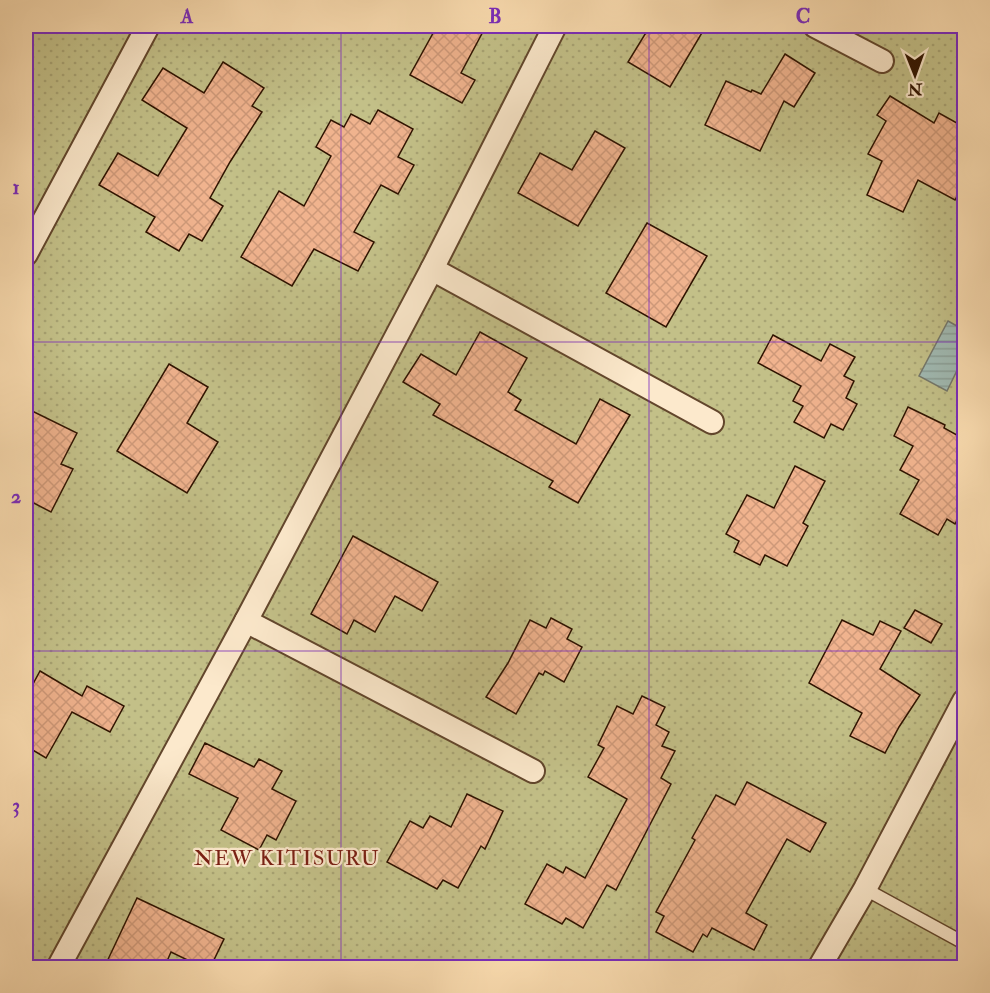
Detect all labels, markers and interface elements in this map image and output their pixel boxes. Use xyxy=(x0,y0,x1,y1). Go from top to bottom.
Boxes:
text: A xyxy=(180,4,194,29)
text: B xyxy=(488,4,502,29)
text: C xyxy=(796,4,810,29)
north arrow xyxy=(885,45,945,105)
text: N xyxy=(907,79,924,99)
text: 1 xyxy=(12,175,20,200)
text: 2 xyxy=(11,484,21,509)
text: 3 xyxy=(12,793,20,818)
district label: NEW KITISURU xyxy=(194,845,380,872)

